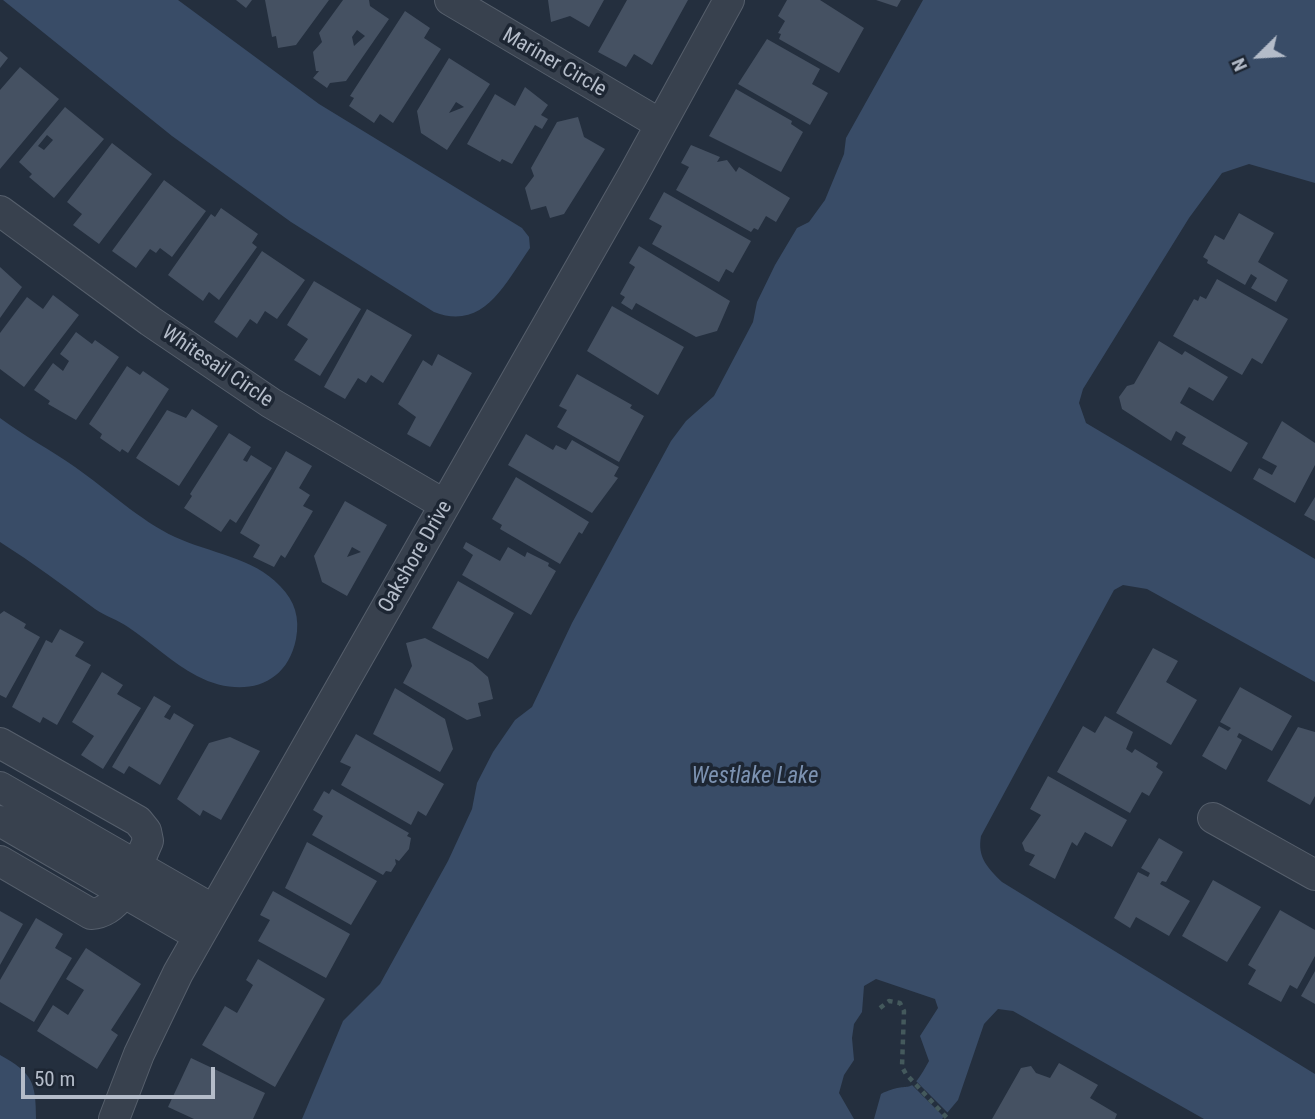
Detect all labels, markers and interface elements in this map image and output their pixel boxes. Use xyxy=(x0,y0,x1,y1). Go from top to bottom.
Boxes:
north arrow xyxy=(1224,21,1294,91)
street label: Mariner Circle xyxy=(498,23,610,103)
text: N xyxy=(1226,55,1252,75)
street label: Whitesail Circle xyxy=(157,321,277,413)
street label: Oakshore Drive xyxy=(374,497,458,617)
water label: Westlake Lake xyxy=(692,763,818,791)
scale bar xyxy=(24,1052,219,1096)
text: 50 m xyxy=(34,1067,75,1091)

